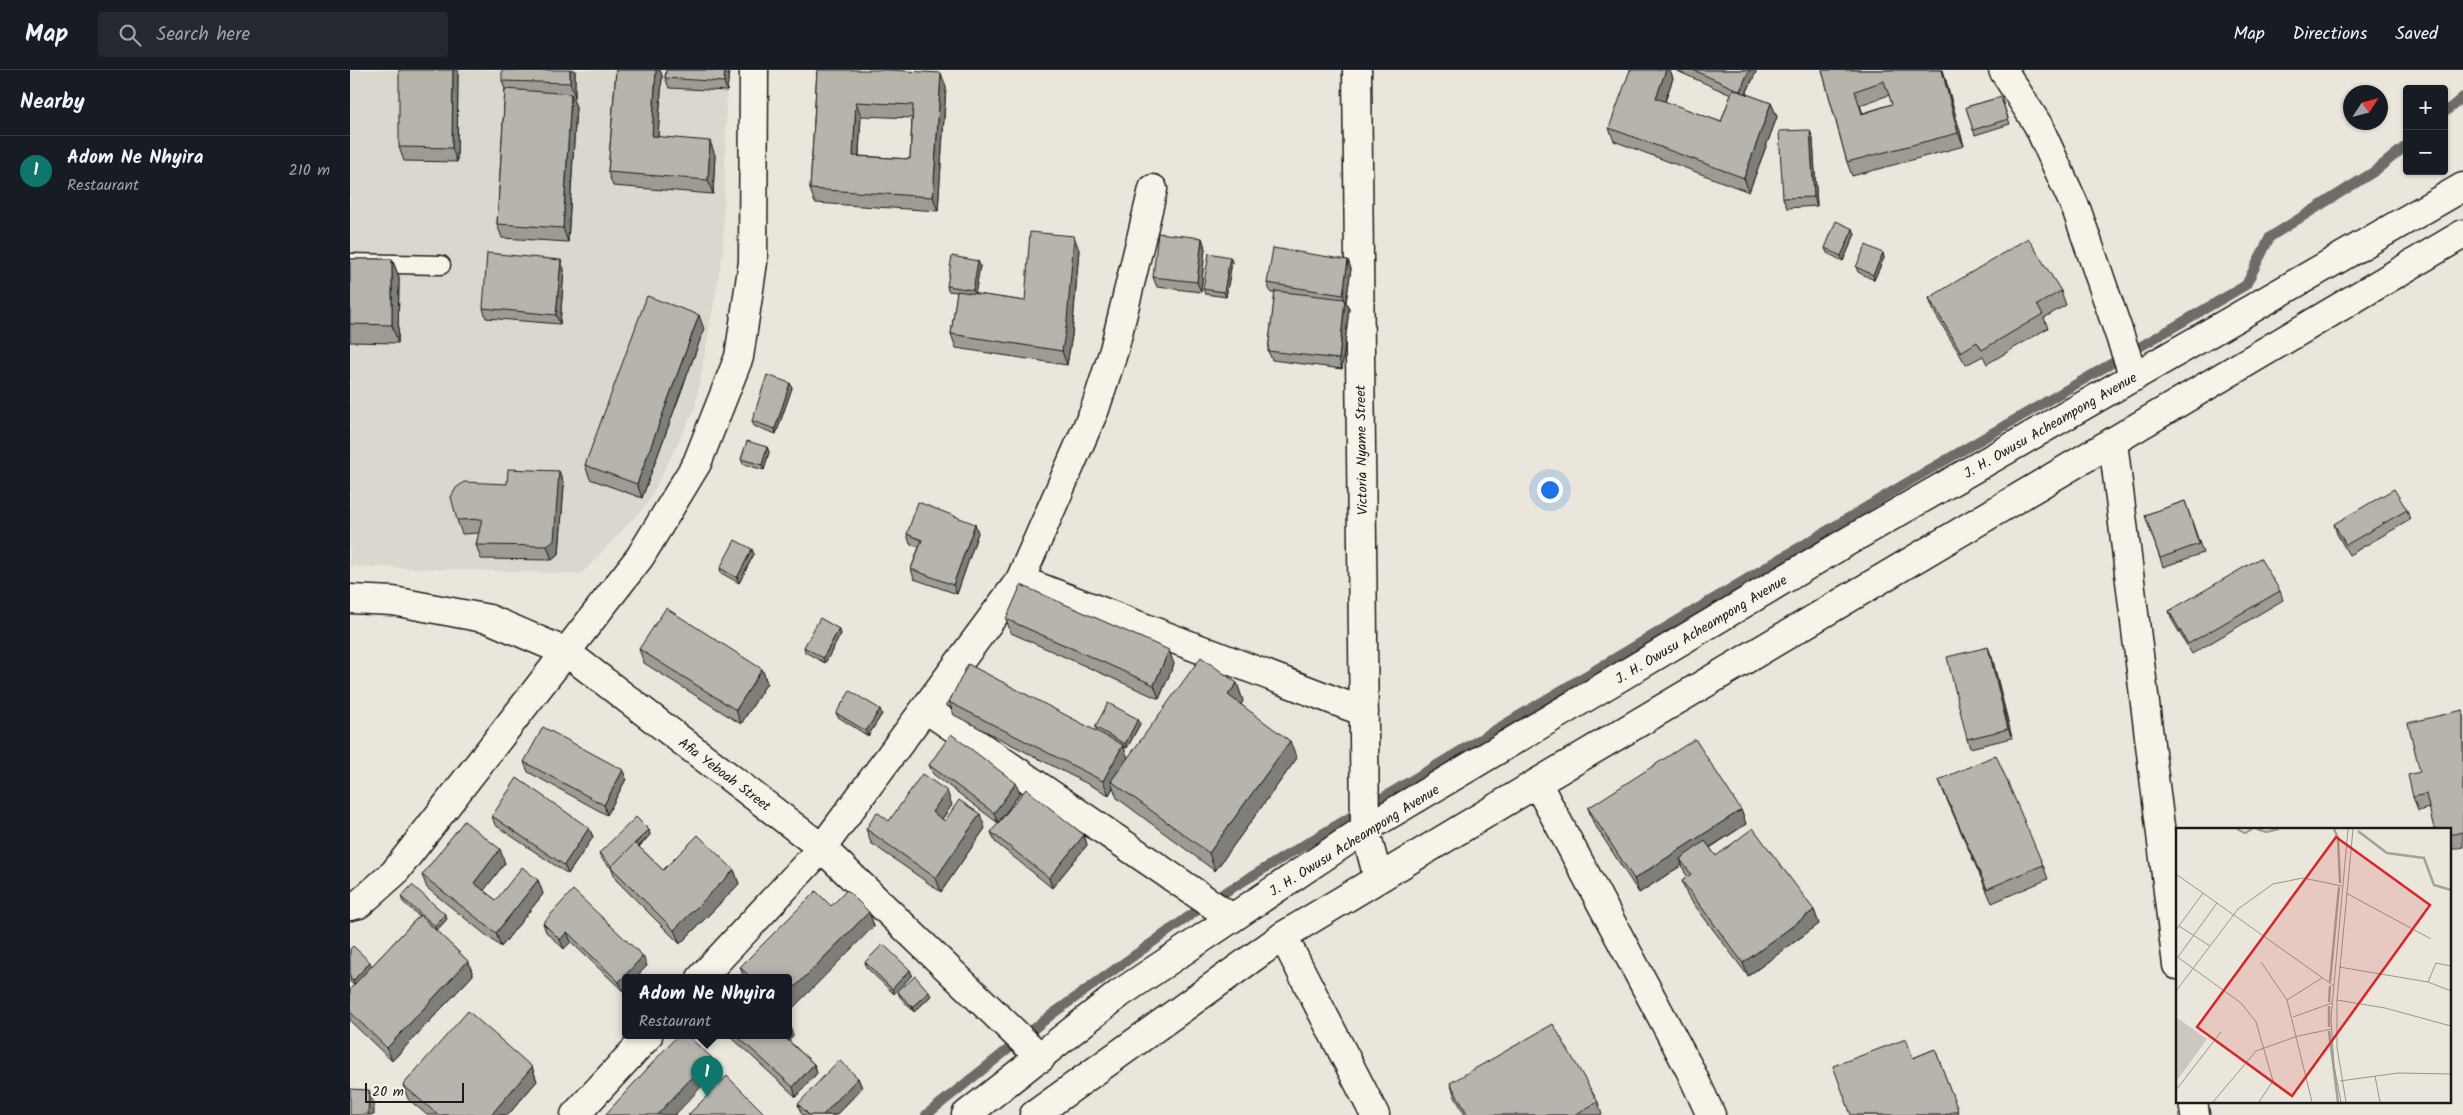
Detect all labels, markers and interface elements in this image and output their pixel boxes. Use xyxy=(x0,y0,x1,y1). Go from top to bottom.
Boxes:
search box xyxy=(98,12,448,57)
text: Map xyxy=(25,15,68,54)
text: Search here xyxy=(156,20,250,50)
text: Map xyxy=(2233,20,2265,49)
text: Directions xyxy=(2293,20,2367,49)
text: Saved xyxy=(2395,20,2438,49)
icon: search xyxy=(116,21,144,49)
north arrow xyxy=(2343,85,2388,130)
map controls xyxy=(2403,85,2448,175)
button: + xyxy=(2403,85,2448,130)
text: Nearby xyxy=(20,86,85,119)
button: − xyxy=(2403,130,2448,175)
text: Adom Ne Nhyira xyxy=(67,143,203,173)
text: 1 xyxy=(34,158,38,183)
text: 210 m xyxy=(289,158,330,183)
text: Restaurant xyxy=(67,173,139,198)
street label: J. H. Owusu Acheampong Avenue xyxy=(1960,367,2142,485)
street label: Victoria Nyame Street xyxy=(1350,384,1374,515)
your location xyxy=(1537,477,1563,503)
street label: J. H. Owusu Acheampong Avenue xyxy=(1611,569,1792,690)
street label: Afia Yeboah Street xyxy=(673,733,776,817)
street label: J. H. Owusu Acheampong Avenue xyxy=(1265,779,1445,902)
inset map xyxy=(2176,828,2450,1102)
popup xyxy=(622,974,792,1039)
text: Adom Ne Nhyira xyxy=(639,979,775,1009)
text: Restaurant xyxy=(639,1009,711,1034)
pin: 1 xyxy=(691,1056,723,1097)
scale bar xyxy=(365,1080,464,1103)
text: 20 m xyxy=(372,1081,404,1103)

